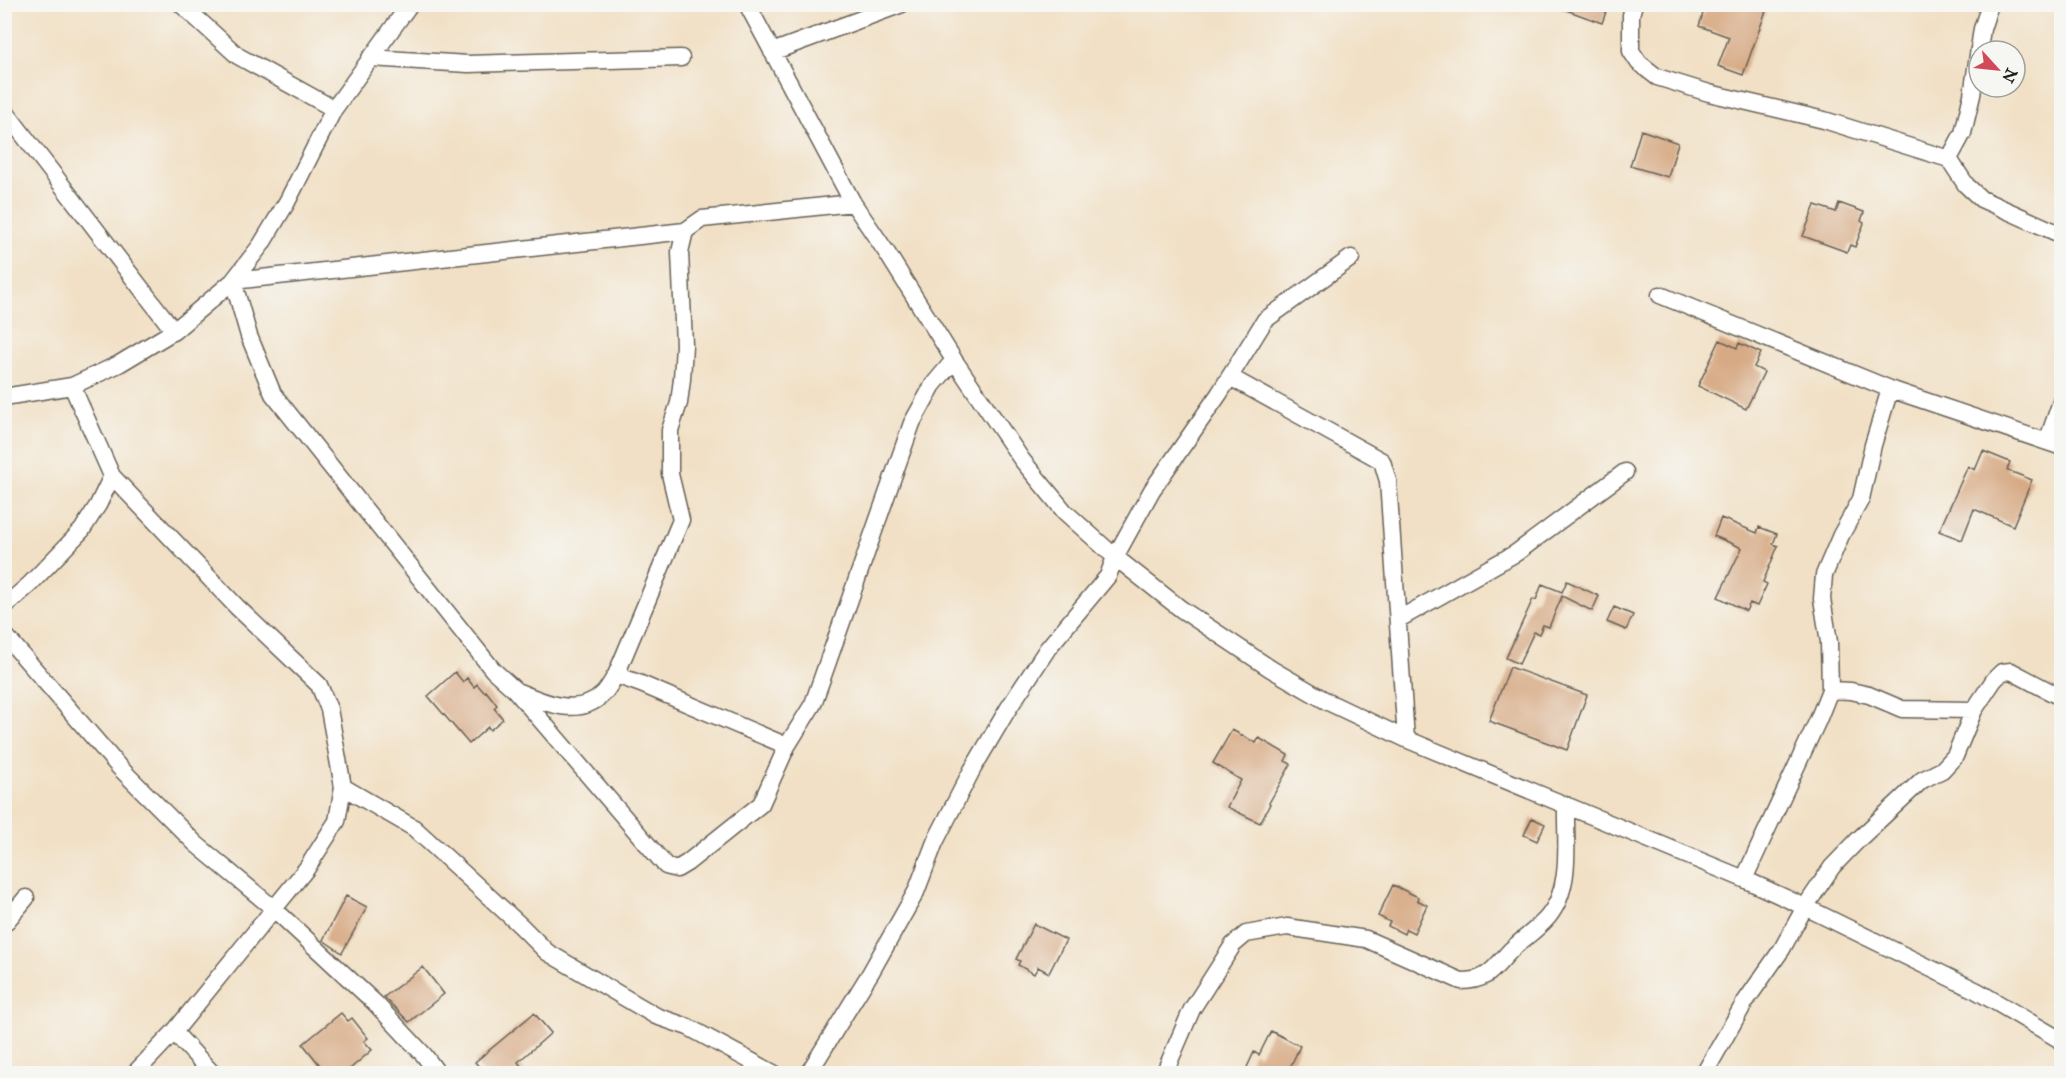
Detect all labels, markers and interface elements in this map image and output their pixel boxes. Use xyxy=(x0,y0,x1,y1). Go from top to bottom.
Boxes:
north arrow xyxy=(1967,39,2027,99)
text: N xyxy=(1998,65,2021,86)

